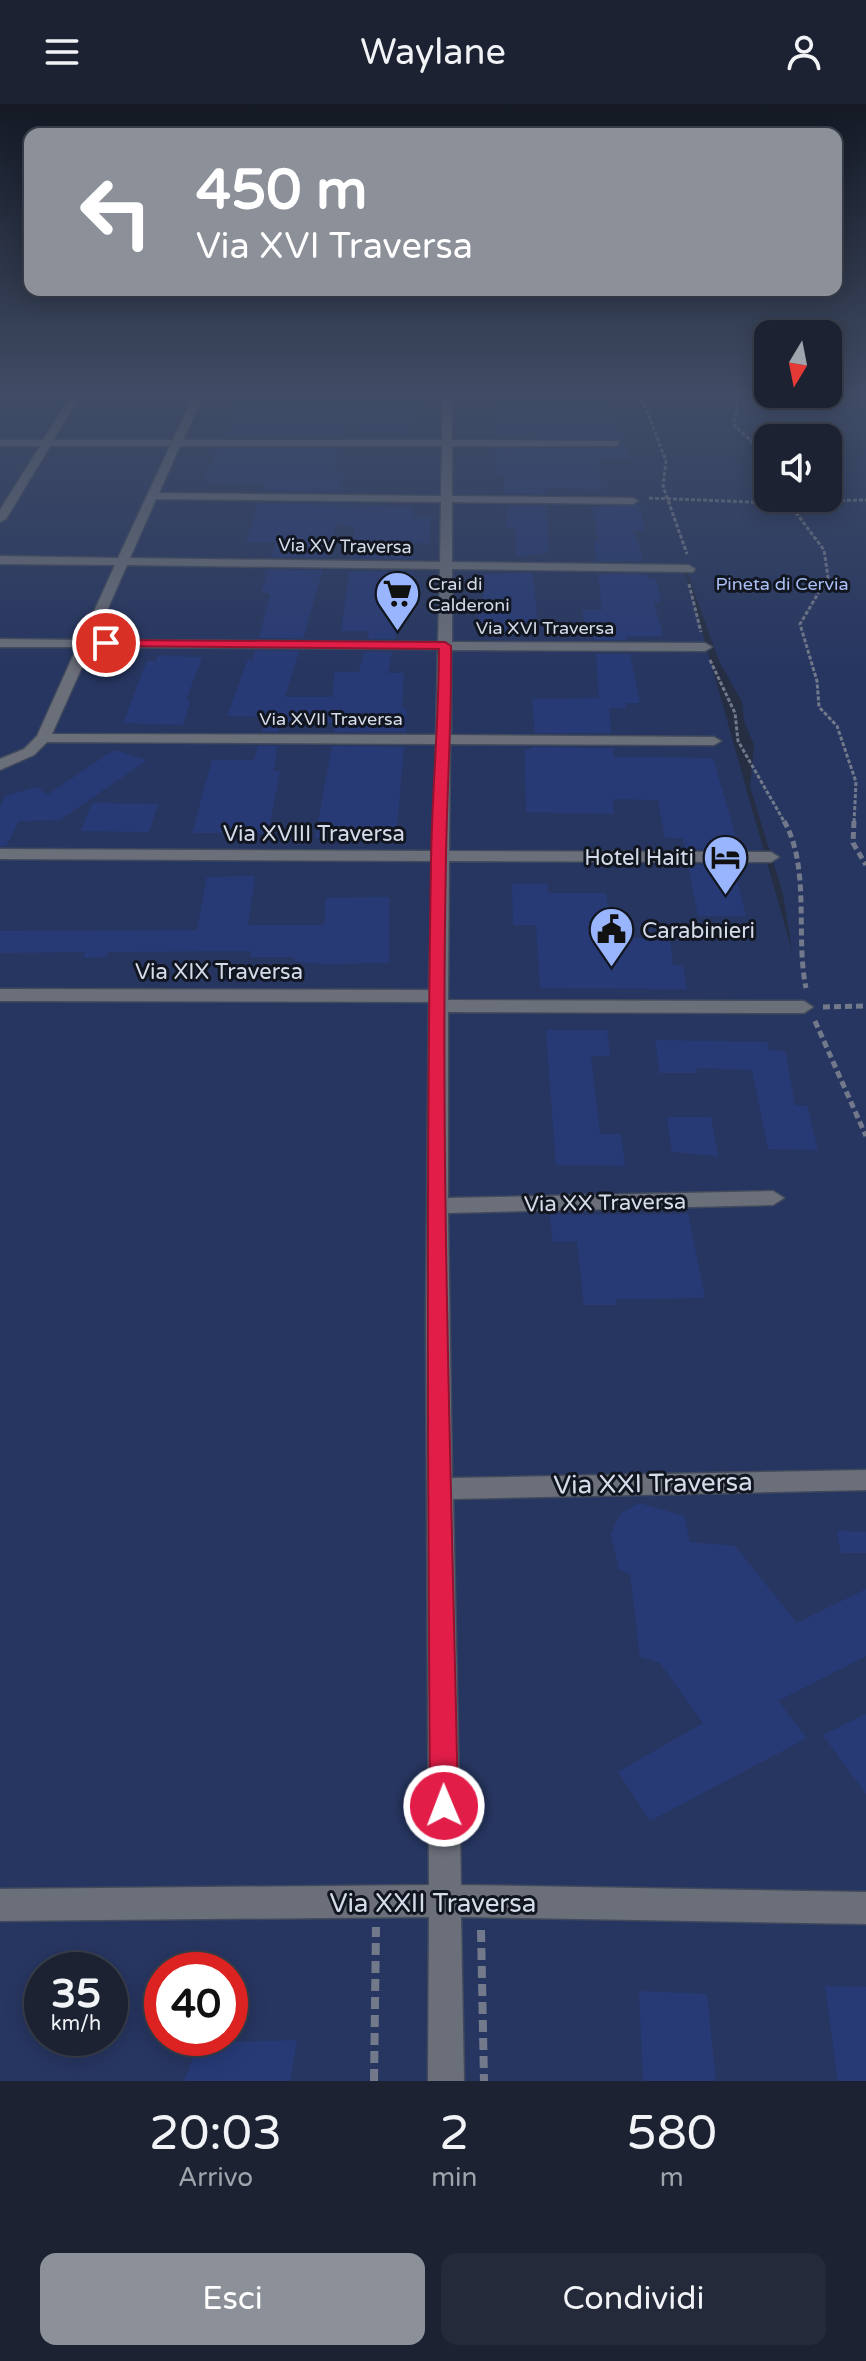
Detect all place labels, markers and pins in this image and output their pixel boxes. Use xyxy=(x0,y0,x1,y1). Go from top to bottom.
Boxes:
supermarket icon: Crai di Calderoni xyxy=(373,570,421,633)
place label: Crai di Calderoni xyxy=(428,573,510,616)
pin xyxy=(72,609,140,677)
hotel icon: Hotel Haiti xyxy=(701,833,749,896)
place label: Hotel Haiti xyxy=(584,845,694,871)
public building icon: Carabinieri xyxy=(587,906,635,969)
place label: Carabinieri xyxy=(642,918,755,944)

